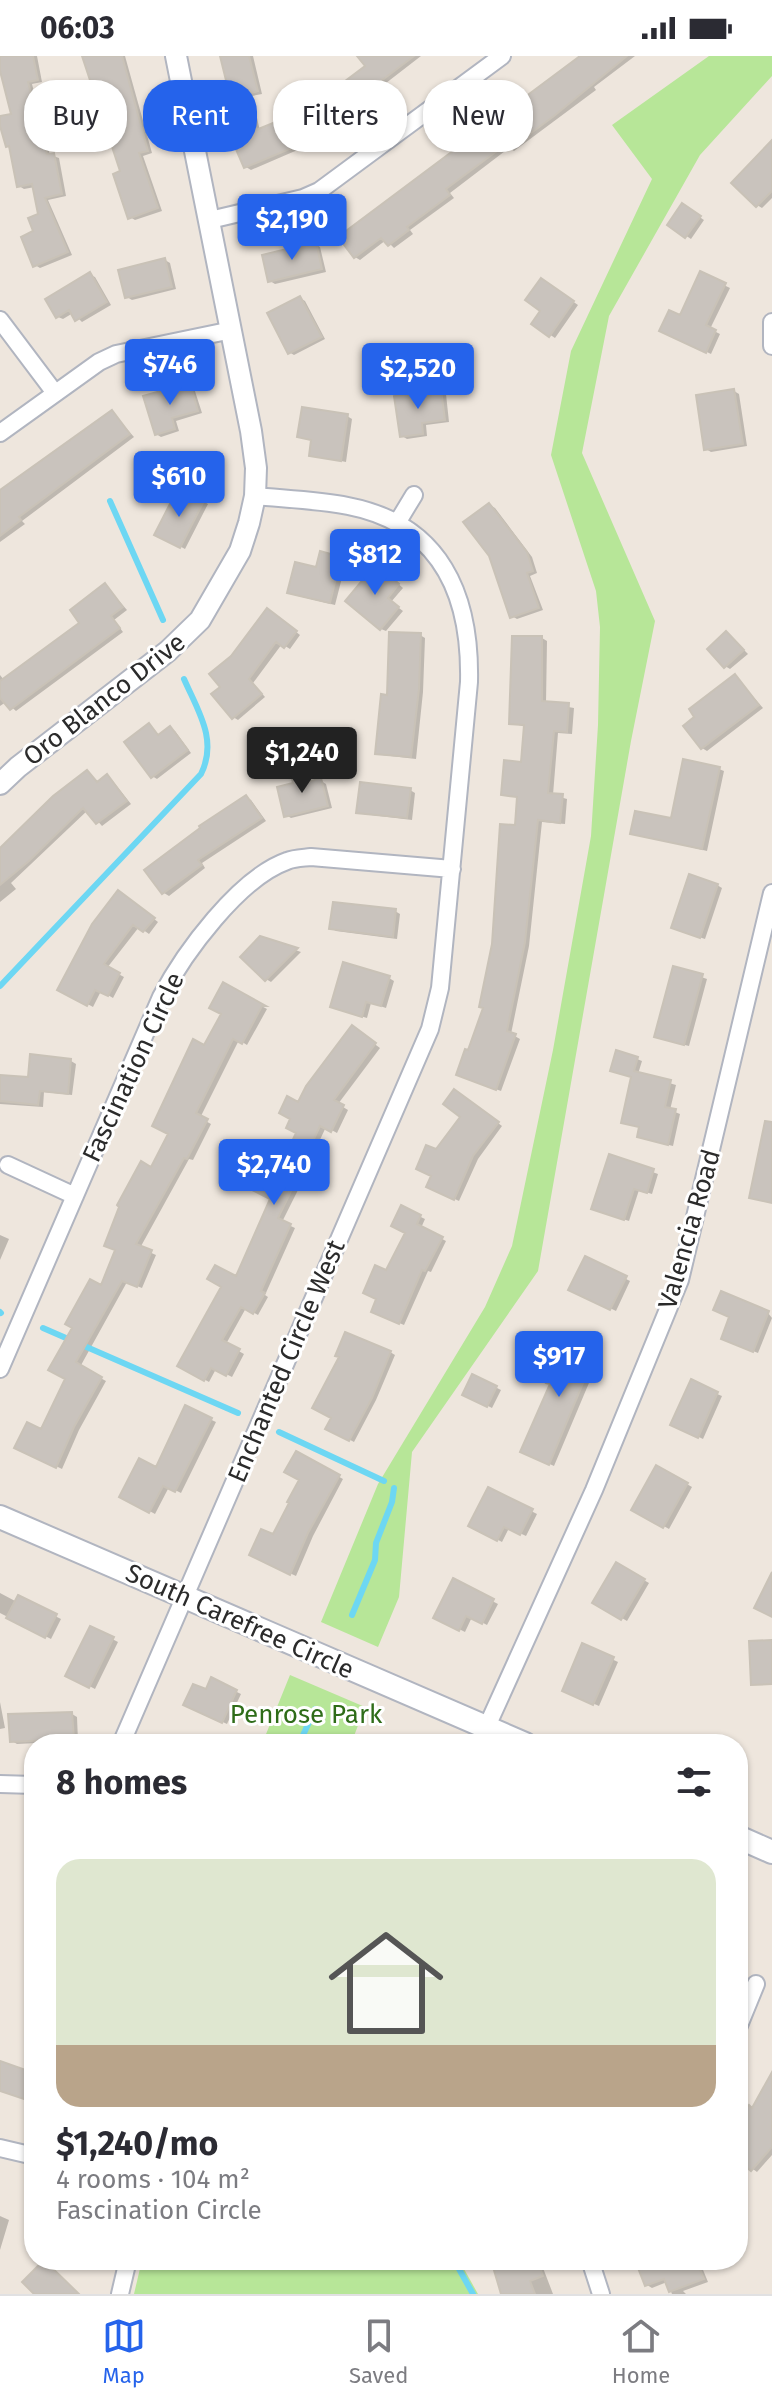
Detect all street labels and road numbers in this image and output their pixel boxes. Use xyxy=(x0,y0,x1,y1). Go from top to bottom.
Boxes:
street label: Oro Blanco Drive xyxy=(17,627,191,772)
street label: Fascination Circle xyxy=(76,967,191,1167)
street label: Valencia Road xyxy=(652,1146,727,1313)
street label: Enchanted Circle West xyxy=(221,1235,352,1487)
street label: South Carefree Circle xyxy=(121,1557,359,1686)

